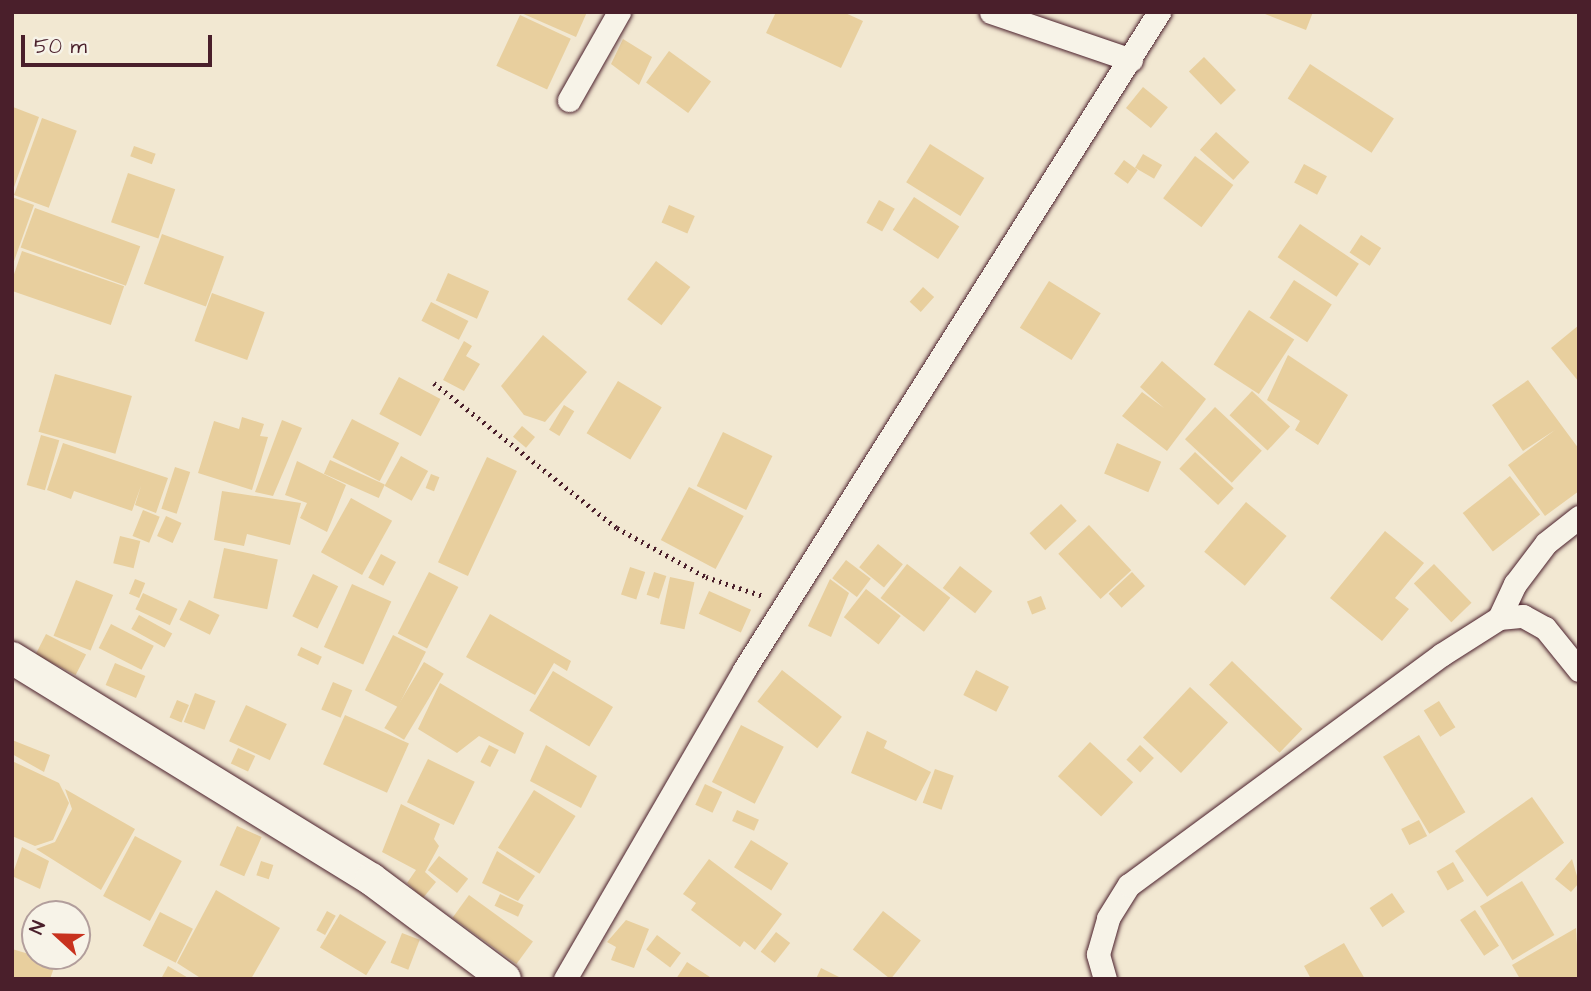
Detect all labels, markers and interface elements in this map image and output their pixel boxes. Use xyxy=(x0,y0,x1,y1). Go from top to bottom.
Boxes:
scale bar xyxy=(24,21,215,65)
text: 50 m xyxy=(34,32,87,61)
north arrow xyxy=(21,900,91,970)
text: N xyxy=(23,917,53,938)

